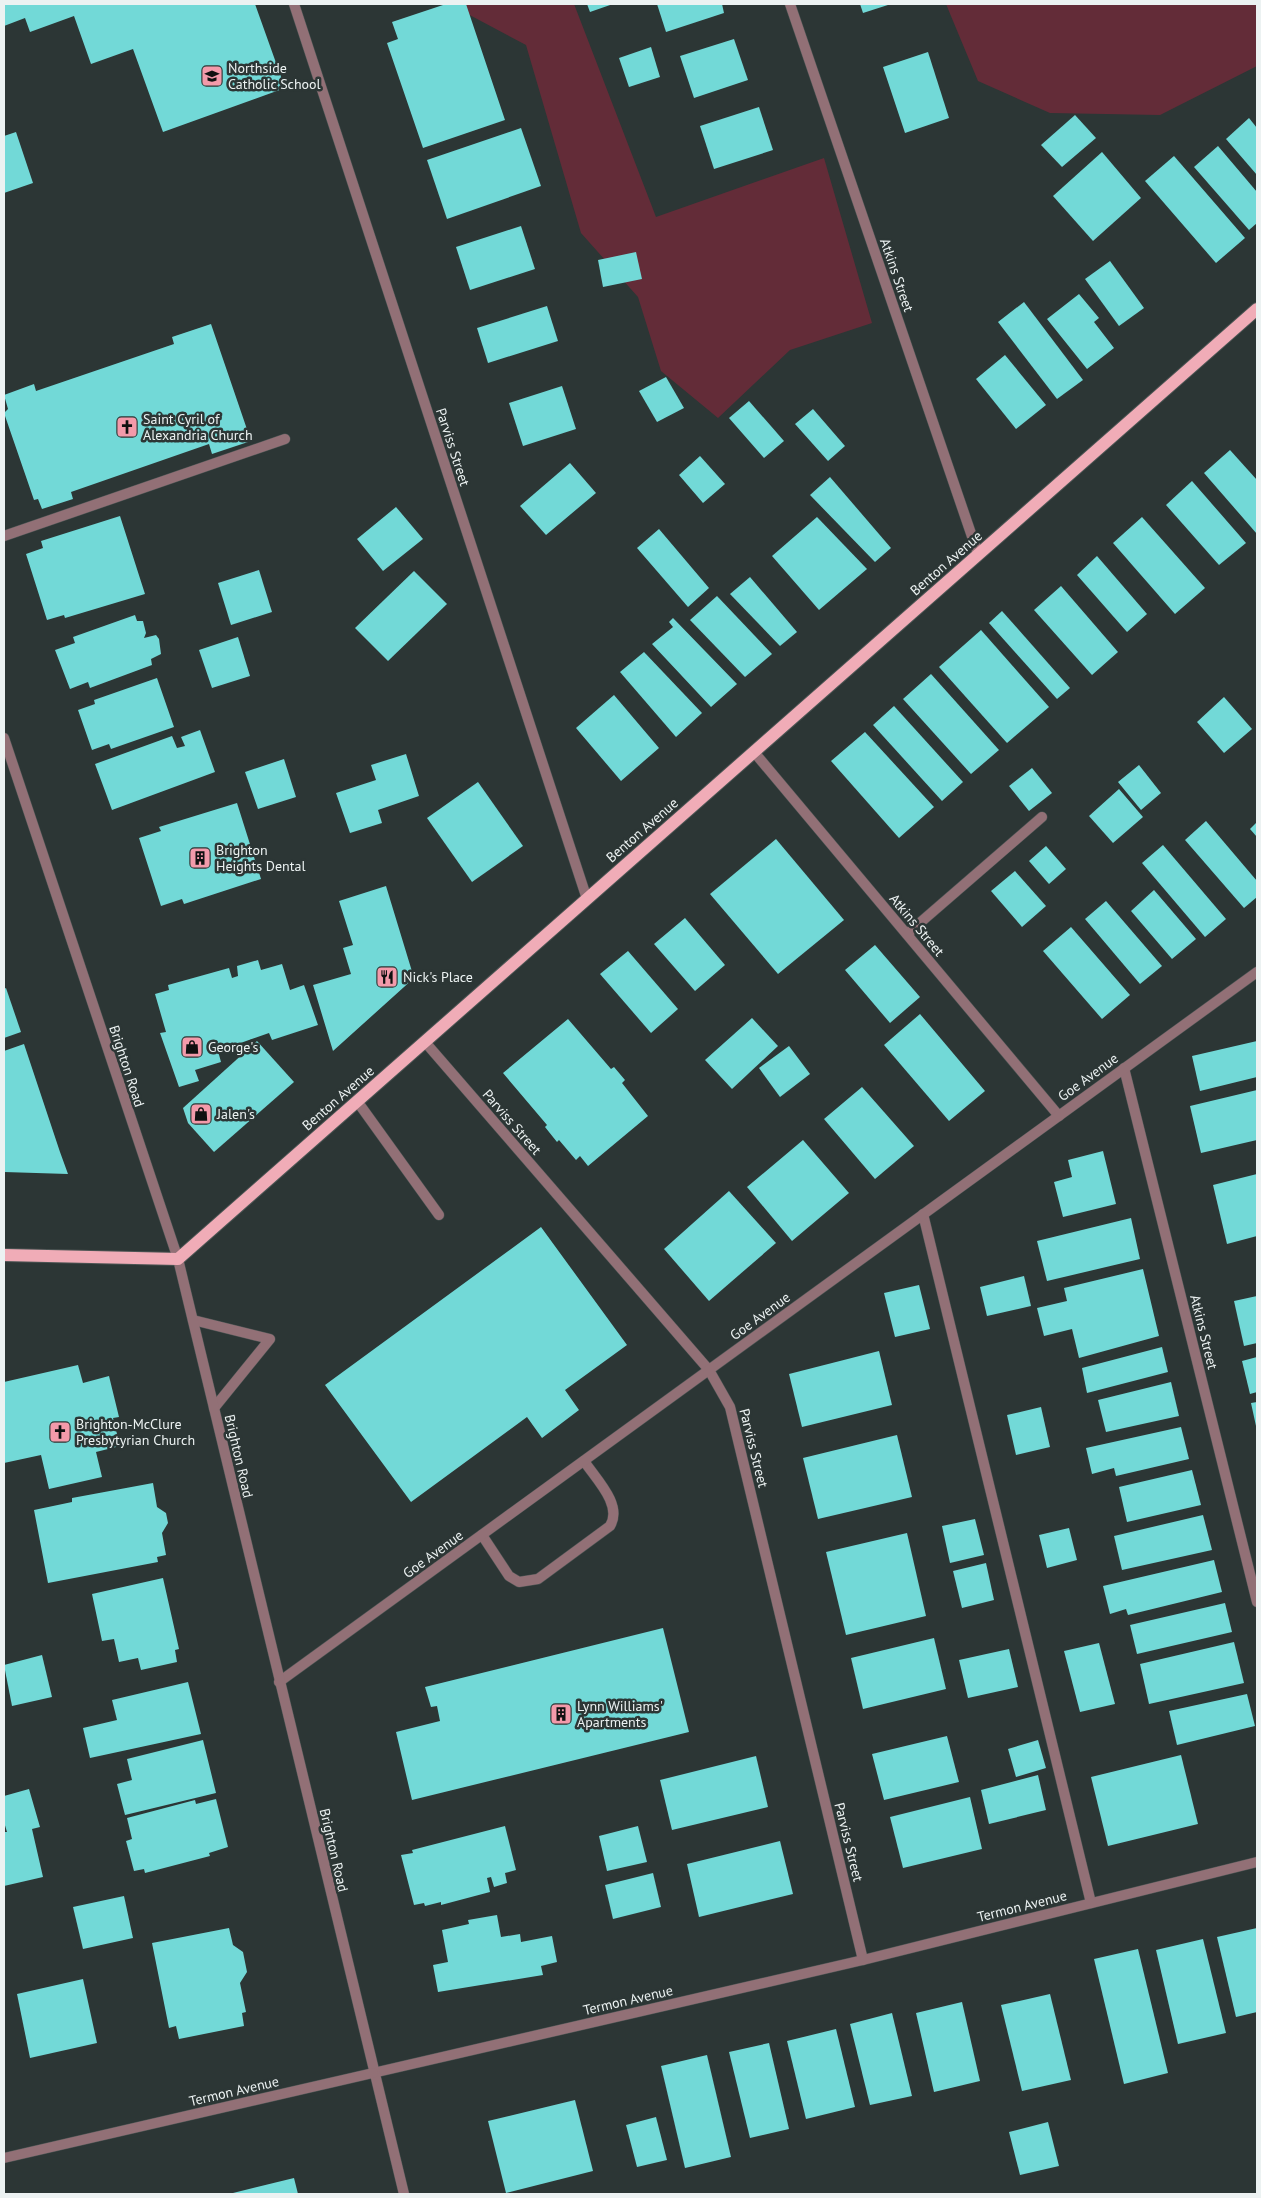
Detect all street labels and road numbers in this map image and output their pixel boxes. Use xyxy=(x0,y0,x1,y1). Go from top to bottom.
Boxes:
street label: Atkins Street xyxy=(876,236,918,314)
street label: Parviss Street xyxy=(432,406,474,488)
street label: Benton Avenue xyxy=(906,527,986,599)
street label: Benton Avenue xyxy=(602,794,682,866)
street label: Atkins Street xyxy=(886,890,949,960)
street label: Brighton Road xyxy=(105,1023,149,1109)
street label: Goe Avenue xyxy=(1054,1049,1122,1105)
street label: Benton Avenue xyxy=(298,1062,378,1134)
street label: Parviss Street xyxy=(479,1086,545,1159)
street label: Goe Avenue xyxy=(726,1288,794,1344)
street label: Atkins Street xyxy=(1186,1293,1222,1371)
street label: Parviss Street xyxy=(735,1407,773,1490)
street label: Brighton Road xyxy=(221,1413,257,1499)
street label: Goe Avenue xyxy=(399,1526,467,1582)
street label: Parviss Street xyxy=(830,1801,868,1884)
street label: Brighton Road xyxy=(316,1807,352,1893)
street label: Termon Avenue xyxy=(975,1886,1069,1926)
street label: Termon Avenue xyxy=(581,1981,675,2019)
street label: Termon Avenue xyxy=(187,2072,281,2110)

